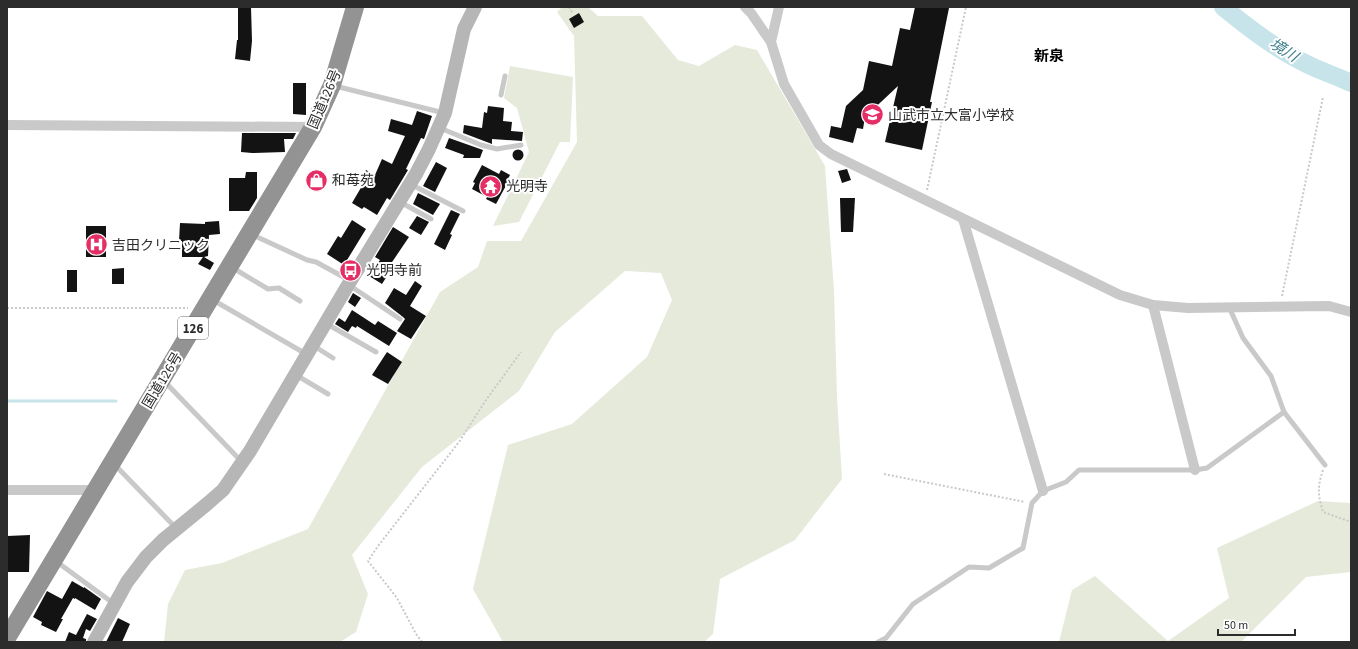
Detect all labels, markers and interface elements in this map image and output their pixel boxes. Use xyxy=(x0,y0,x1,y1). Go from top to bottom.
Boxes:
water label: 境川 xyxy=(1265,34,1304,68)
district label: 新泉 xyxy=(1034,46,1064,67)
street label: 国道126号 xyxy=(303,67,346,132)
school or university icon: 山武市立大富小学校 xyxy=(860,102,886,128)
place label: 山武市立大富小学校 xyxy=(888,106,1014,126)
shop icon: 和苺苑 xyxy=(303,167,329,193)
place label: 和苺苑 xyxy=(332,171,374,191)
temple icon: 光明寺 xyxy=(477,173,503,199)
place label: 光明寺 xyxy=(506,177,548,197)
hospital icon: 吉田クリニック xyxy=(84,232,110,258)
place label: 吉田クリニック xyxy=(112,236,210,256)
bus stop icon: 光明寺前 xyxy=(338,257,364,283)
place label: 光明寺前 xyxy=(366,261,422,281)
road number: 126 xyxy=(178,317,208,339)
street label: 国道126号 xyxy=(138,348,188,413)
scale bar xyxy=(1218,611,1295,637)
text: 50 m xyxy=(1224,617,1248,634)

